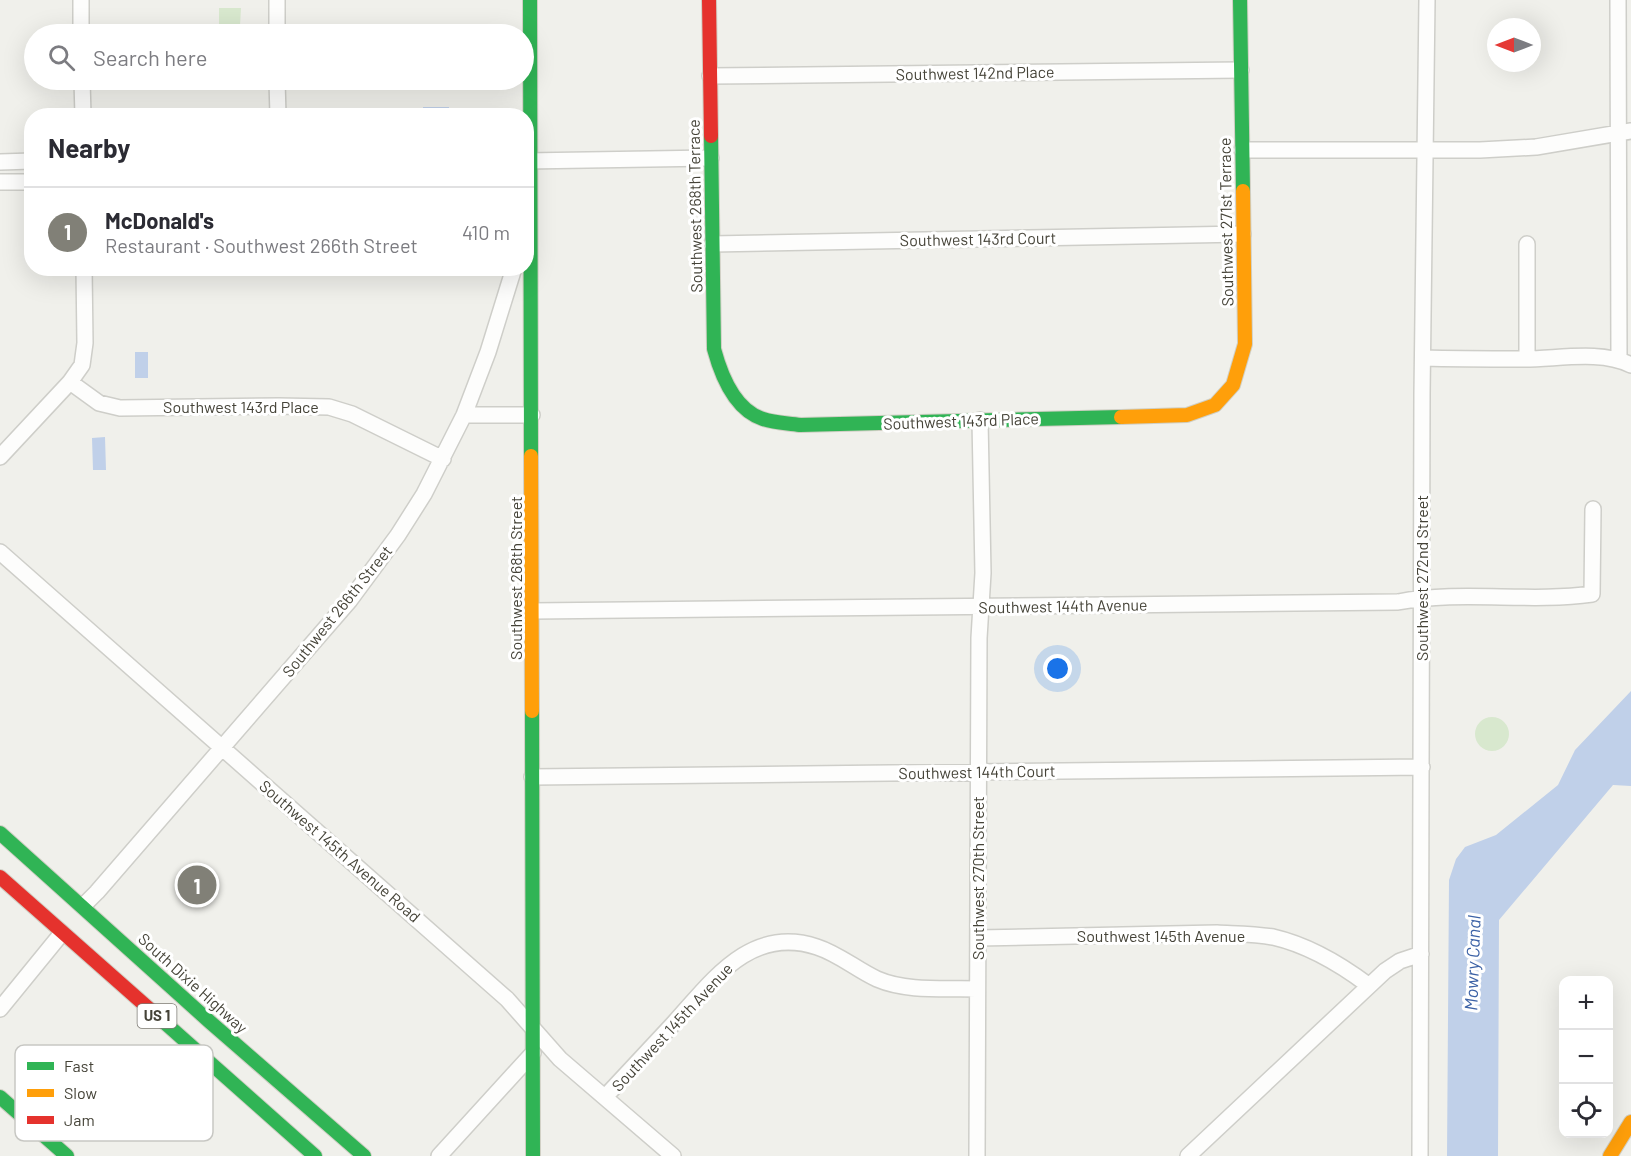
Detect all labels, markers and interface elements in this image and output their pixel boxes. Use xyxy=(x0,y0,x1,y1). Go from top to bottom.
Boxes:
north arrow xyxy=(1487,18,1541,72)
search box xyxy=(24,24,534,90)
icon: search xyxy=(45,41,78,74)
text: Search here xyxy=(93,44,207,70)
street label: Southwest 142nd Place xyxy=(895,62,1055,83)
street label: Southwest 268th Terrace xyxy=(683,119,706,293)
text: Nearby xyxy=(48,132,130,163)
street label: Southwest 271st Terrace xyxy=(1215,137,1236,307)
text: McDonald's xyxy=(105,207,214,233)
text: 1 xyxy=(64,220,71,244)
text: 410 m xyxy=(462,220,510,244)
street label: Southwest 143rd Court xyxy=(900,228,1056,249)
text: Restaurant · Southwest 266th Street xyxy=(105,233,418,257)
street label: Southwest 143rd Place xyxy=(163,397,319,416)
street label: Southwest 143rd Place xyxy=(883,408,1039,433)
street label: Southwest 272nd Street xyxy=(1412,495,1431,661)
street label: Southwest 268th Street xyxy=(506,496,525,660)
street label: Southwest 266th Street xyxy=(278,541,396,680)
street label: Southwest 144th Avenue xyxy=(978,595,1148,616)
your location xyxy=(1043,654,1072,683)
street label: Southwest 144th Court xyxy=(898,761,1056,782)
street label: Southwest 145th Avenue Road xyxy=(256,776,425,926)
street label: Southwest 270th Street xyxy=(968,796,987,960)
pin: 1 xyxy=(178,862,216,908)
water label: Mowry Canal xyxy=(1459,915,1485,1011)
street label: Southwest 145th Avenue xyxy=(1077,926,1245,945)
street label: South Dixie Highway xyxy=(135,929,252,1037)
street label: Southwest 145th Avenue xyxy=(607,959,736,1095)
map controls xyxy=(1559,976,1613,1138)
button: + xyxy=(1559,976,1613,1030)
road number: US 1 xyxy=(138,1004,176,1028)
button: − xyxy=(1559,1030,1613,1084)
legend xyxy=(15,1045,213,1141)
text: Fast xyxy=(64,1056,94,1075)
text: Slow xyxy=(64,1083,97,1102)
button: locate xyxy=(1559,1084,1613,1138)
text: Jam xyxy=(64,1110,95,1129)

